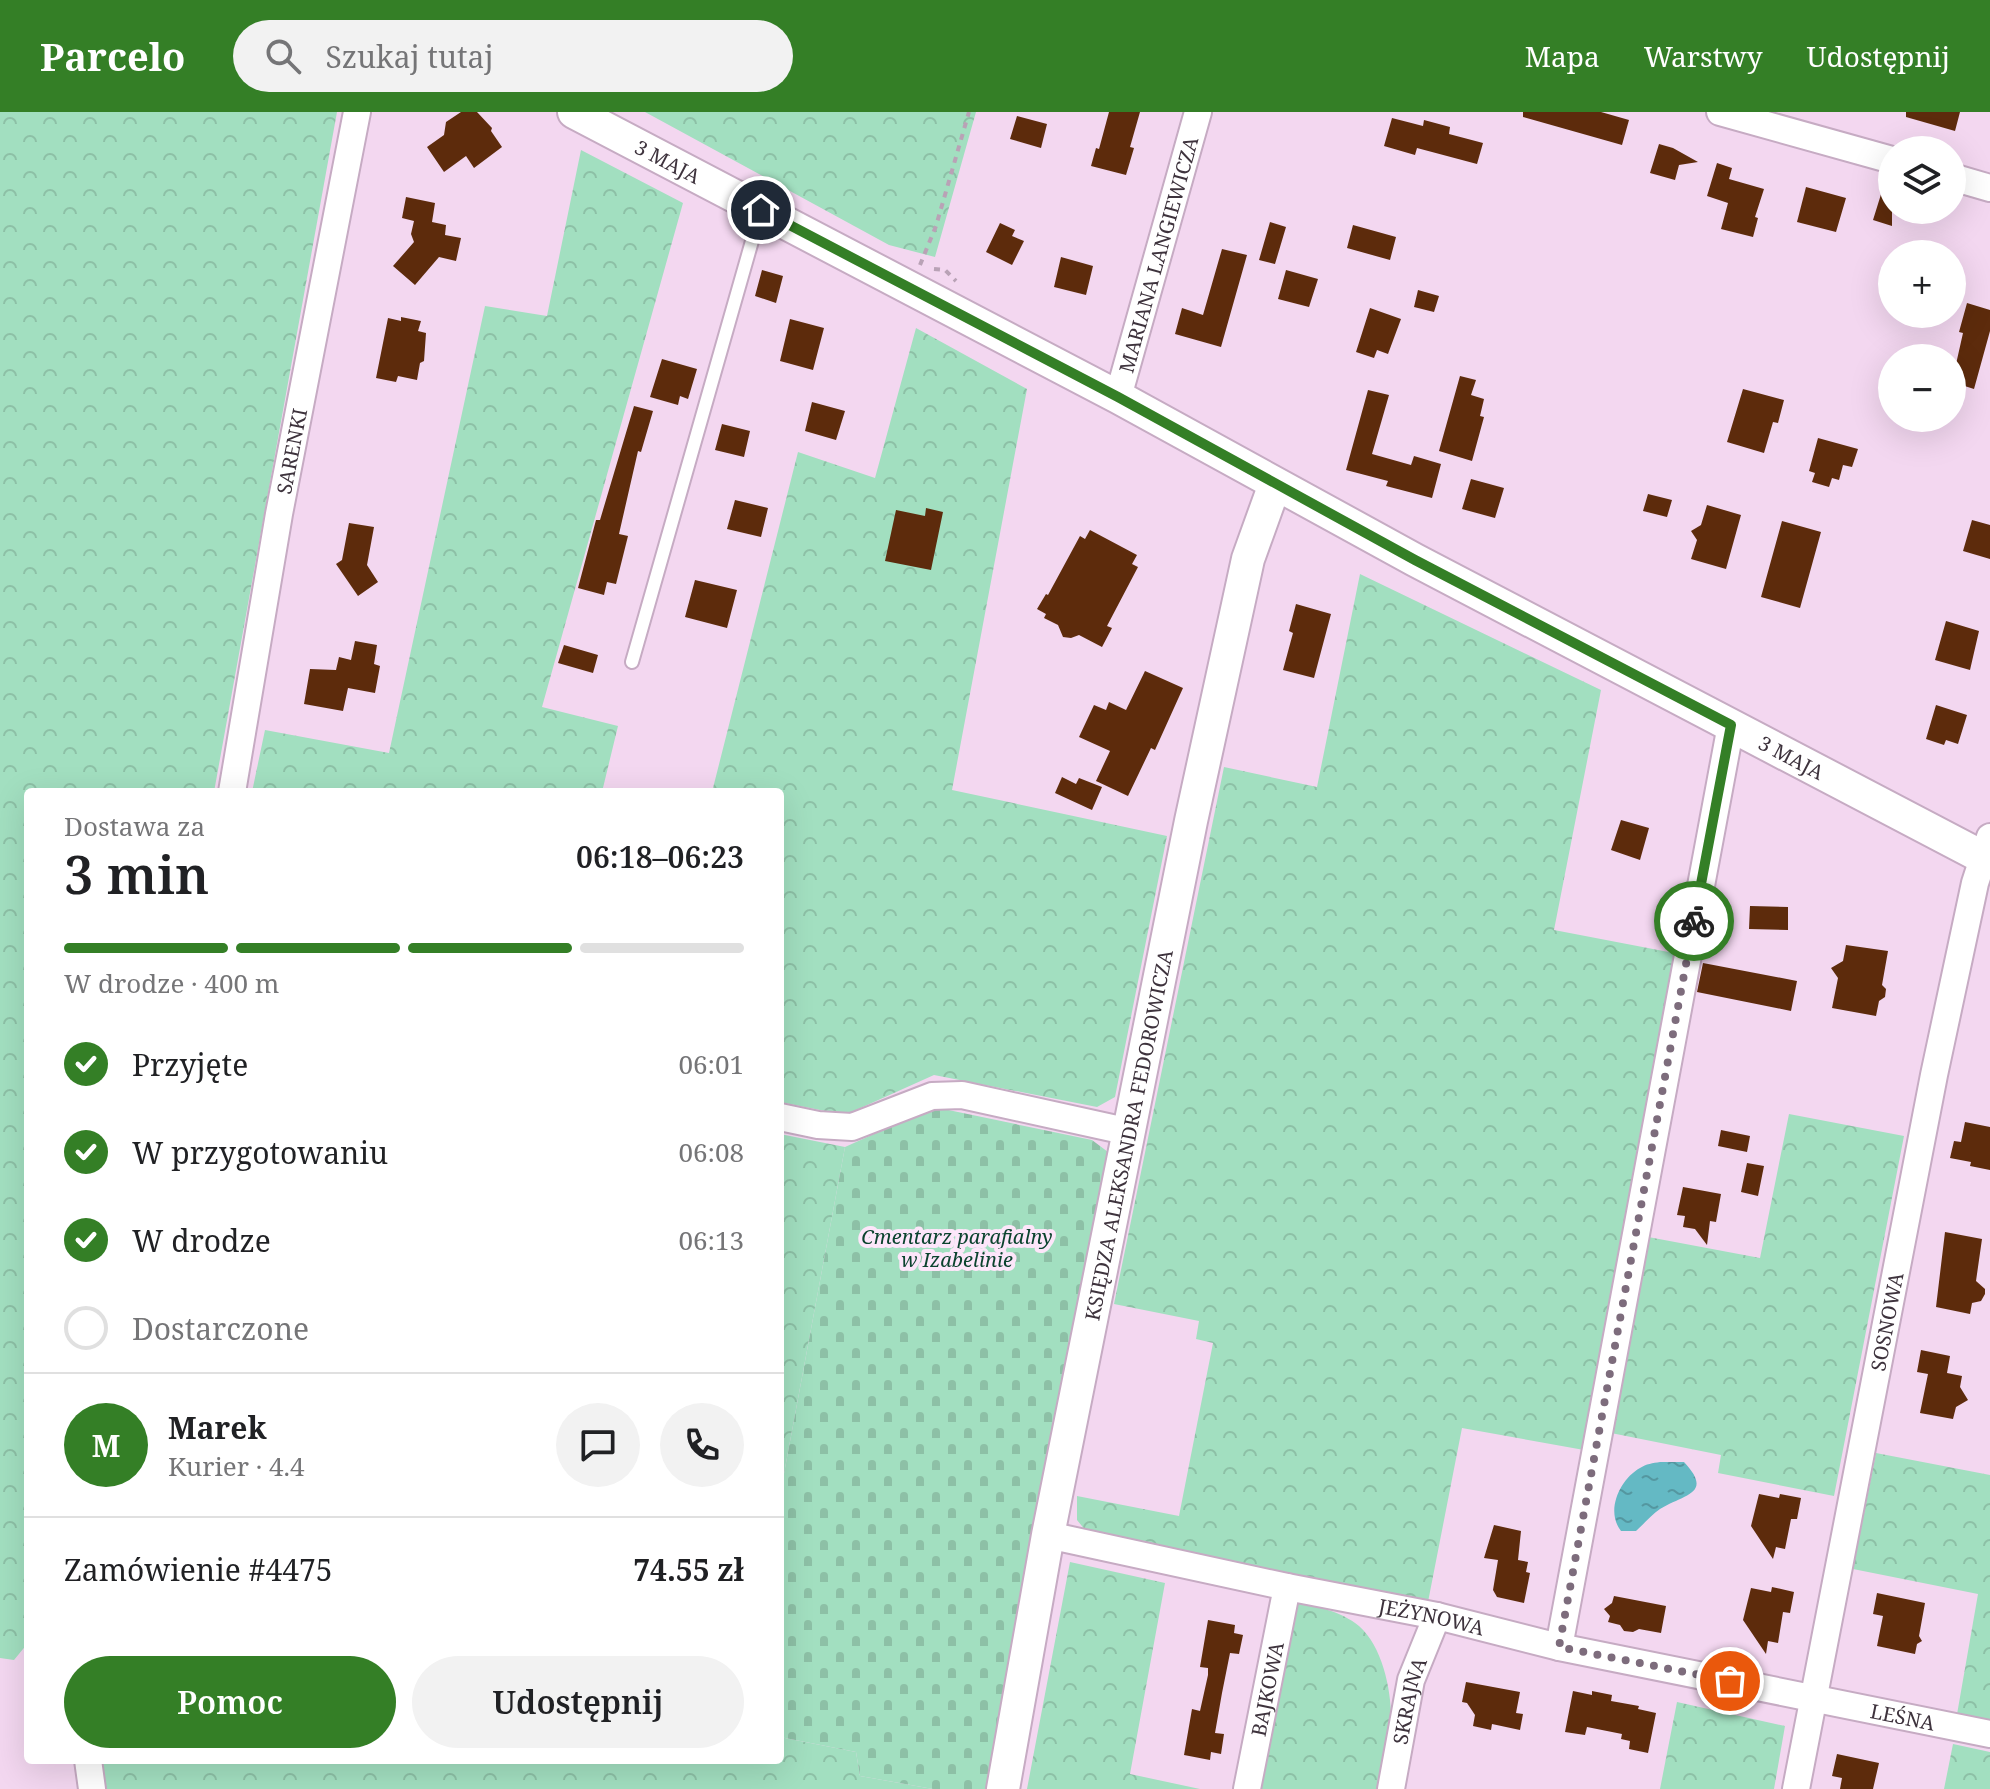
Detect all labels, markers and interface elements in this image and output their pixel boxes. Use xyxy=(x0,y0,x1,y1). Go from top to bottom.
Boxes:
search box xyxy=(233,20,793,92)
text: Parcelo xyxy=(40,30,185,82)
icon: search xyxy=(261,34,305,78)
text: Szukaj tutaj xyxy=(325,36,493,77)
text: Mapa xyxy=(1525,37,1600,75)
text: Warstwy xyxy=(1644,37,1762,75)
text: Udostępnij xyxy=(1806,37,1950,75)
street label: MARIANA LANGIEWICZA xyxy=(1112,132,1204,376)
street label: 3 MAJA xyxy=(630,133,706,190)
map controls xyxy=(1878,136,1966,432)
button: layers xyxy=(1878,136,1966,224)
pin xyxy=(727,176,795,244)
icon: home xyxy=(739,188,783,232)
button: + xyxy=(1878,240,1966,328)
button: − xyxy=(1878,344,1966,432)
street label: SARENKI xyxy=(270,406,313,496)
street label: 3 MAJA xyxy=(1754,729,1830,786)
text: Dostawa za xyxy=(64,808,205,844)
text: 06:18–06:23 xyxy=(576,836,744,877)
text: 3 min xyxy=(64,838,209,909)
courier xyxy=(1654,881,1734,961)
icon: bike xyxy=(1672,899,1716,943)
street label: KSIĘDZA ALEKSANDRA FEDOROWICZA xyxy=(1078,946,1179,1323)
text: W drodze · 400 m xyxy=(64,965,279,1001)
icon: check xyxy=(64,1042,108,1086)
text: Przyjęte xyxy=(132,1044,248,1085)
text: 06:01 xyxy=(678,1046,744,1082)
icon: check xyxy=(64,1130,108,1174)
text: W przygotowaniu xyxy=(132,1132,388,1173)
text: 06:08 xyxy=(678,1134,744,1170)
icon: check xyxy=(64,1218,108,1262)
text: W drodze xyxy=(132,1220,271,1261)
text: 06:13 xyxy=(678,1222,744,1258)
park label: Cmentarz parafialny w Izabelinie xyxy=(861,1223,1053,1273)
street label: SOSNOWA xyxy=(1864,1269,1909,1373)
text: Dostarczone xyxy=(132,1308,309,1349)
button: chat xyxy=(556,1403,640,1487)
button: phone xyxy=(660,1403,744,1487)
text: Marek xyxy=(168,1407,267,1448)
text: M xyxy=(92,1425,120,1466)
text: Kurier · 4.4 xyxy=(168,1448,305,1484)
text: Zamówienie #4475 xyxy=(64,1549,332,1590)
text: 74.55 zł xyxy=(633,1549,744,1590)
street label: JEŻYNOWA xyxy=(1375,1591,1488,1641)
street label: BAJKOWA xyxy=(1244,1639,1290,1738)
pin xyxy=(1696,1647,1764,1715)
street label: SKRAJNA xyxy=(1386,1652,1433,1747)
button: Pomoc xyxy=(64,1656,396,1748)
button: Udostępnij xyxy=(412,1656,744,1748)
icon: bag xyxy=(1708,1659,1752,1703)
street label: LEŚNA xyxy=(1868,1697,1938,1736)

